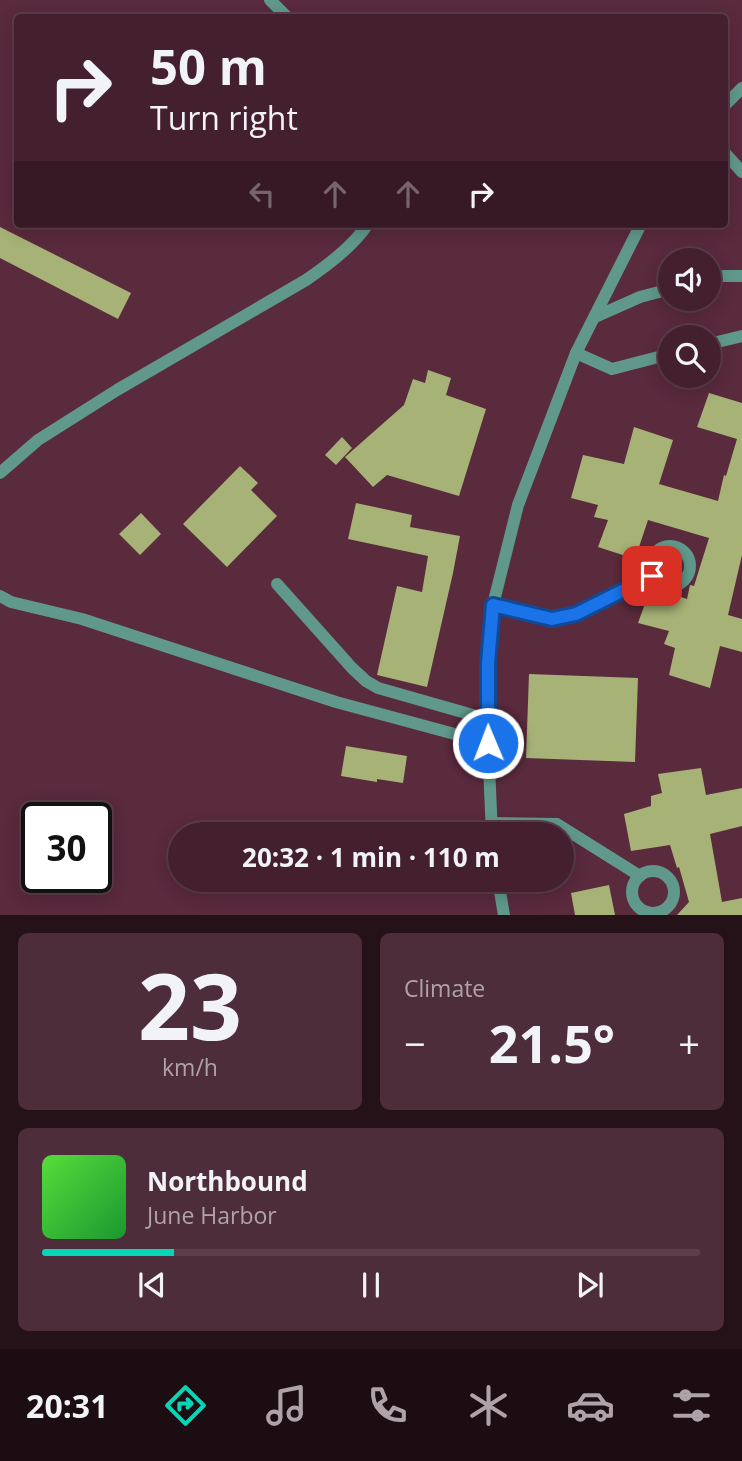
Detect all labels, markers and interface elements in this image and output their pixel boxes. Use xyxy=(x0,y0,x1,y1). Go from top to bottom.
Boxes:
text: 50 m xyxy=(150,33,267,99)
icon: right xyxy=(35,42,126,133)
text: Turn right xyxy=(150,96,298,139)
icon: left xyxy=(243,175,281,213)
icon: ahead xyxy=(316,175,354,213)
icon: ahead xyxy=(389,175,427,213)
icon: right xyxy=(462,175,500,213)
map controls xyxy=(658,248,721,388)
button: sound xyxy=(658,248,721,311)
button: search xyxy=(658,325,721,388)
pin xyxy=(622,546,682,606)
icon: arrive xyxy=(633,557,671,595)
position arrow xyxy=(451,706,525,780)
speed limit sign: 30 xyxy=(21,802,112,893)
text: 20:32 · 1 min · 110 m xyxy=(242,839,500,875)
text: 23 xyxy=(138,943,242,1067)
text: Climate xyxy=(404,972,485,1004)
text: 21.5° xyxy=(489,1007,615,1078)
text: − xyxy=(404,1017,426,1069)
text: + xyxy=(678,1017,700,1069)
text: km/h xyxy=(162,1051,218,1083)
text: Northbound xyxy=(147,1163,308,1199)
text: June Harbor xyxy=(147,1199,277,1231)
icon: previous xyxy=(133,1266,171,1304)
icon: pause xyxy=(352,1266,390,1304)
icon: next xyxy=(571,1266,609,1304)
icon: directions xyxy=(161,1381,210,1430)
icon: music xyxy=(262,1381,311,1430)
icon: phone xyxy=(363,1381,412,1430)
icon: climate xyxy=(464,1381,513,1430)
icon: car xyxy=(566,1381,615,1430)
icon: filters xyxy=(667,1381,716,1430)
text: 20:31 xyxy=(26,1384,108,1427)

